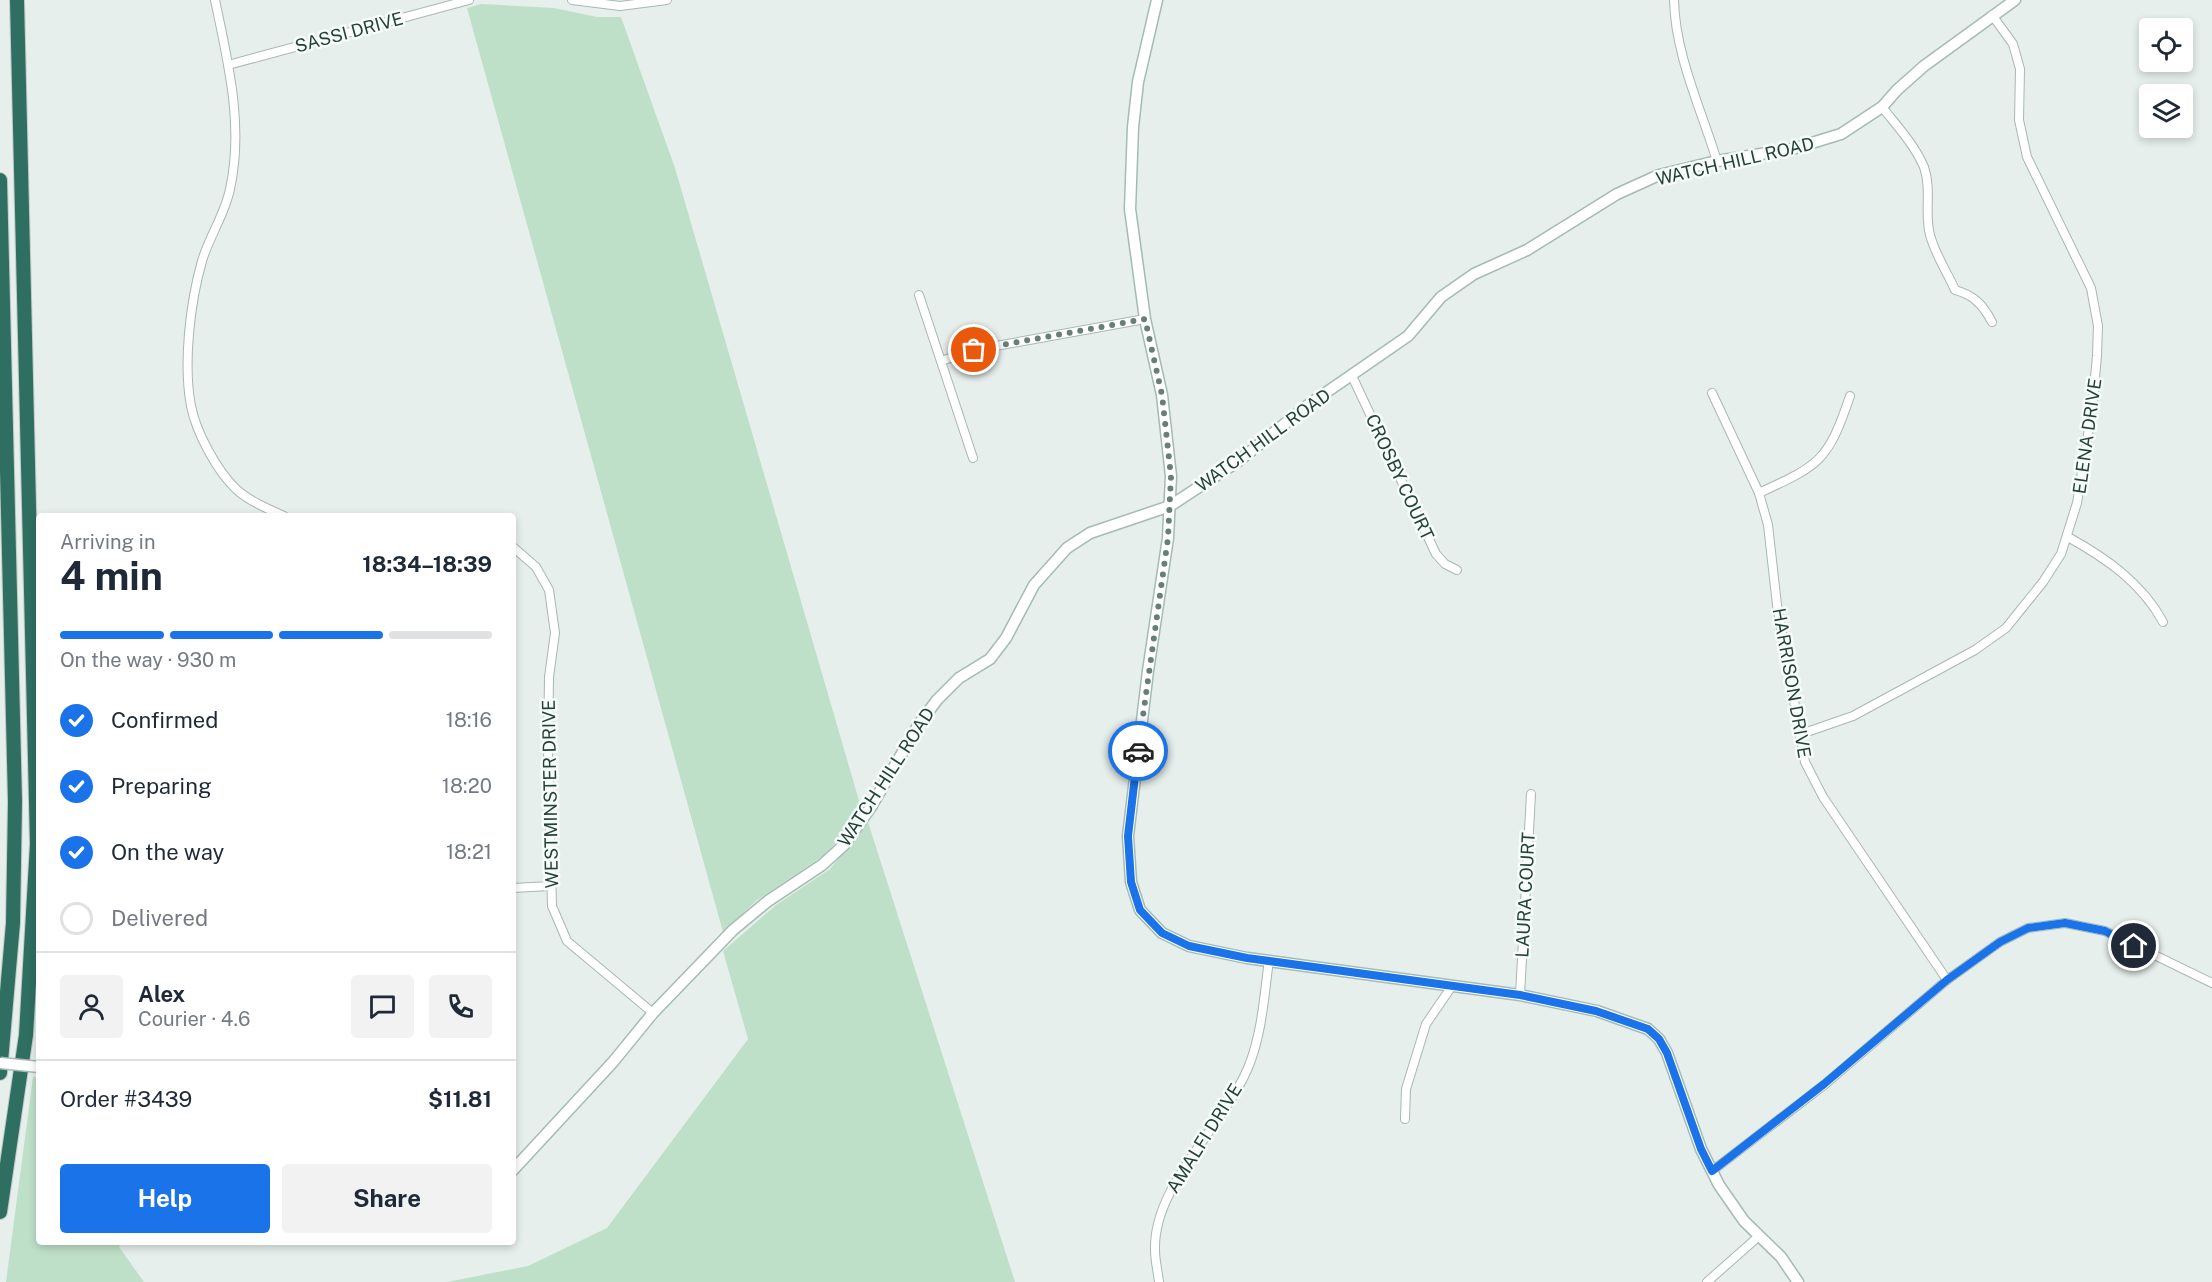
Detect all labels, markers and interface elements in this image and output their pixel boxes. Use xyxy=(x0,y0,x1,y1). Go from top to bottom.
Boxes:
street label: SASSI DRIVE xyxy=(293,7,405,57)
map controls xyxy=(2139,18,2193,138)
button: locate xyxy=(2139,18,2193,72)
button: layers xyxy=(2139,84,2193,138)
street label: WATCH HILL ROAD xyxy=(1654,133,1816,189)
pin xyxy=(948,324,999,375)
icon: bag xyxy=(957,333,990,366)
street label: ELENA DRIVE xyxy=(2068,377,2106,495)
street label: WATCH HILL ROAD xyxy=(1192,384,1334,496)
street label: CROSBY COURT xyxy=(1362,411,1439,544)
text: Arriving in xyxy=(60,530,155,554)
text: 18:34–18:39 xyxy=(362,551,492,577)
text: 4 min xyxy=(60,553,163,599)
street label: HARRISON DRIVE xyxy=(1768,606,1816,760)
text: On the way · 930 m xyxy=(60,648,236,672)
street label: WESTMINSTER DRIVE xyxy=(538,699,562,889)
icon: check xyxy=(60,704,93,737)
street label: WATCH HILL ROAD xyxy=(833,704,939,850)
text: Confirmed xyxy=(111,707,218,733)
text: 18:16 xyxy=(446,708,492,732)
courier xyxy=(1108,721,1168,781)
icon: car xyxy=(1122,735,1155,768)
icon: check xyxy=(60,770,93,803)
text: Preparing xyxy=(111,773,212,799)
text: 18:20 xyxy=(442,774,492,798)
street label: LAURA COURT xyxy=(1511,832,1539,958)
icon: check xyxy=(60,836,93,869)
text: On the way xyxy=(111,839,224,865)
text: 18:21 xyxy=(446,840,492,864)
text: Delivered xyxy=(111,905,208,931)
pin xyxy=(2108,920,2159,971)
icon: home xyxy=(2117,929,2150,962)
button: person xyxy=(60,975,123,1038)
button: chat xyxy=(351,975,414,1038)
button: phone xyxy=(429,975,492,1038)
text: Alex xyxy=(138,981,185,1007)
text: Courier · 4.6 xyxy=(138,1007,250,1031)
street label: AMALFI DRIVE xyxy=(1162,1079,1246,1197)
text: Order #3439 xyxy=(60,1086,192,1112)
text: $11.81 xyxy=(428,1086,492,1112)
button: Help xyxy=(60,1164,270,1233)
button: Share xyxy=(282,1164,492,1233)

